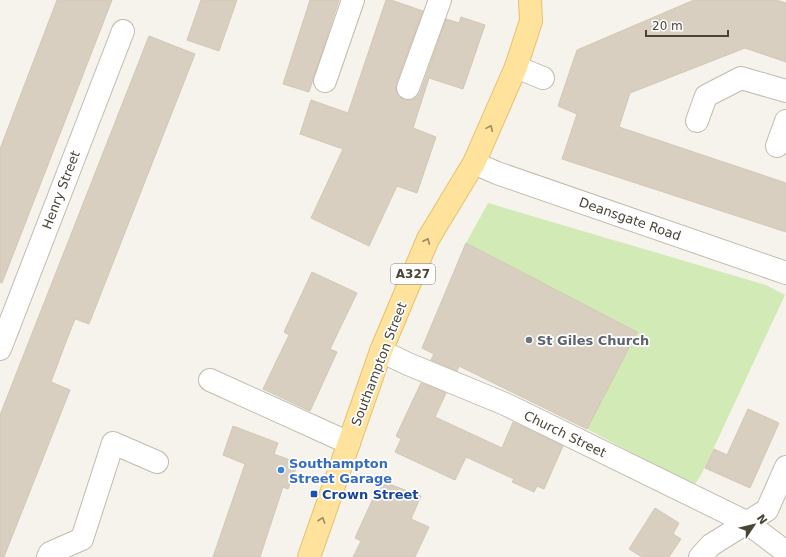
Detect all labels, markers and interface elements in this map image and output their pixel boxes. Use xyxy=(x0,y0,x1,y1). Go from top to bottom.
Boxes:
scale bar xyxy=(646,12,728,38)
text: 20 m xyxy=(652,19,683,33)
one-way arrow xyxy=(485,124,493,132)
street label: Henry Street xyxy=(39,149,83,231)
street label: Deansgate Road xyxy=(577,194,683,244)
one-way arrow xyxy=(422,238,430,246)
road number: A327 xyxy=(391,264,435,284)
street label: Southampton Street xyxy=(348,300,410,428)
place label: St Giles Church xyxy=(537,333,649,348)
marker: St Giles Church xyxy=(524,335,534,345)
street label: Church Street xyxy=(521,408,609,460)
place label: Southampton Street Garage xyxy=(289,456,392,486)
marker: Southampton Street Garage xyxy=(276,465,286,475)
place label: Crown Street xyxy=(322,487,419,502)
marker: Crown Street xyxy=(309,489,319,499)
north arrow xyxy=(734,505,774,545)
text: N xyxy=(754,512,770,527)
one-way arrow xyxy=(317,517,326,524)

